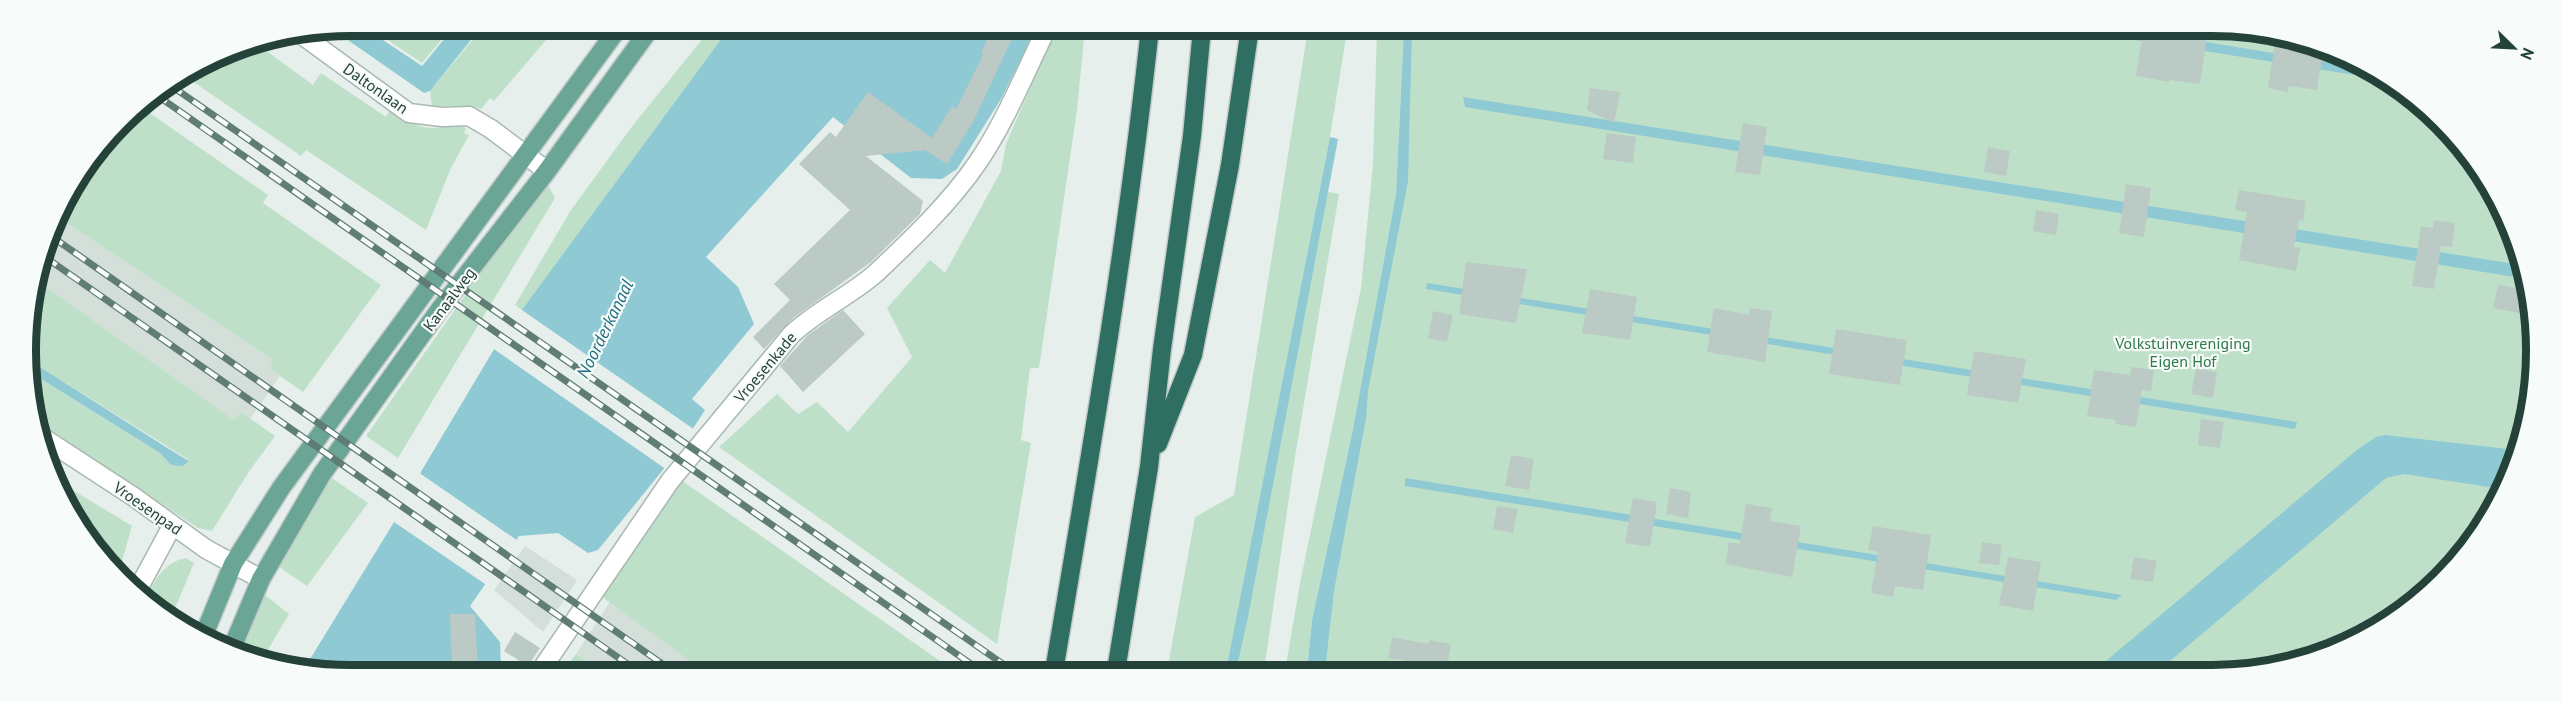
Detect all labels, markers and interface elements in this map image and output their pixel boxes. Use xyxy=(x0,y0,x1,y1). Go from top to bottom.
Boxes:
north arrow xyxy=(2484,18,2544,78)
text: N xyxy=(2516,45,2539,63)
street label: Daltonlaan xyxy=(340,58,412,118)
street label: Kanaalweg xyxy=(419,263,479,335)
water label: Noorderkanaal xyxy=(571,276,638,382)
street label: Vroesenkade xyxy=(729,327,800,407)
park label: Volkstuinvereniging Eigen Hof xyxy=(2114,333,2251,371)
street label: Vroesenpad xyxy=(109,477,186,539)

